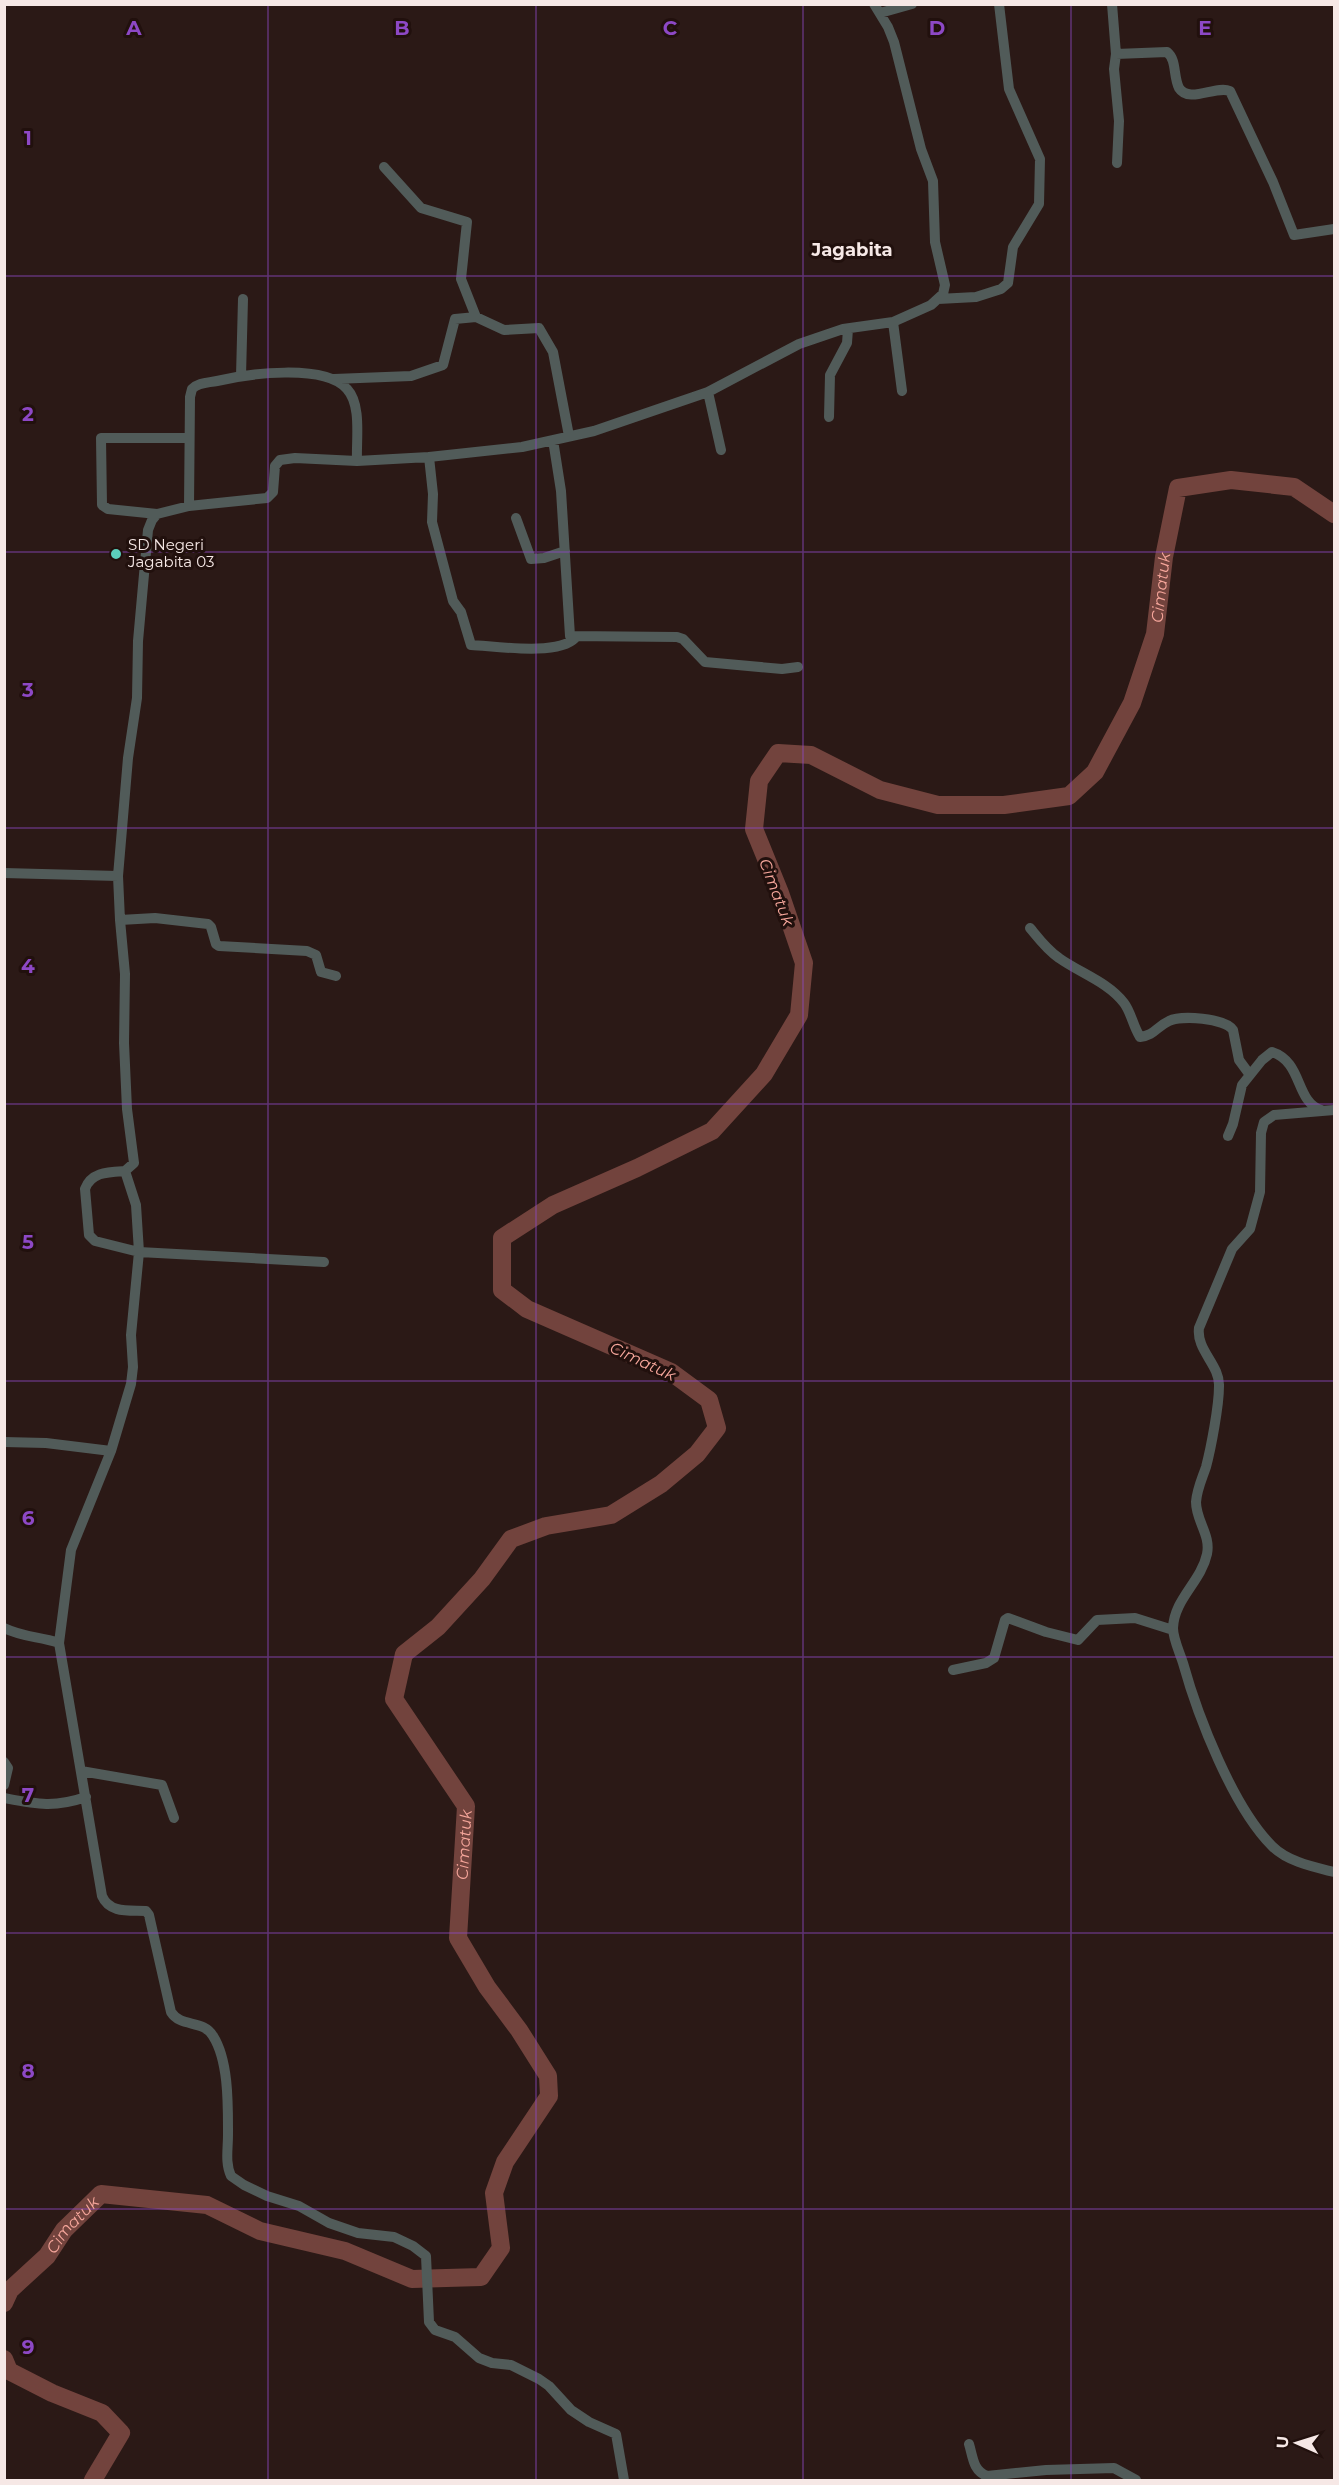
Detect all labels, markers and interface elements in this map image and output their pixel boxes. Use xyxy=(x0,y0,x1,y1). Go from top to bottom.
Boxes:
text: A xyxy=(125,16,142,40)
text: B xyxy=(394,16,410,40)
text: C xyxy=(663,16,678,40)
text: D xyxy=(929,16,945,40)
text: E xyxy=(1198,16,1212,40)
text: 1 xyxy=(24,126,32,150)
district label: Jagabita xyxy=(810,239,893,261)
text: 2 xyxy=(22,402,34,426)
place label: SD Negeri Jagabita 03 xyxy=(127,535,214,571)
marker: SD Negeri Jagabita 03 xyxy=(109,547,123,561)
water label: Cimatuk xyxy=(1147,550,1175,624)
text: 3 xyxy=(21,678,34,702)
water label: Cimatuk xyxy=(755,856,799,930)
text: 4 xyxy=(21,954,35,978)
text: 5 xyxy=(22,1230,34,1254)
water label: Cimatuk xyxy=(607,1338,680,1386)
text: 6 xyxy=(22,1506,35,1530)
text: 7 xyxy=(22,1783,34,1807)
water label: Cimatuk xyxy=(453,1808,476,1881)
text: 8 xyxy=(21,2059,35,2083)
water label: Cimatuk xyxy=(42,2191,104,2257)
text: 9 xyxy=(22,2335,34,2359)
north arrow xyxy=(1267,2413,1327,2473)
text: U xyxy=(1273,2435,1292,2449)

